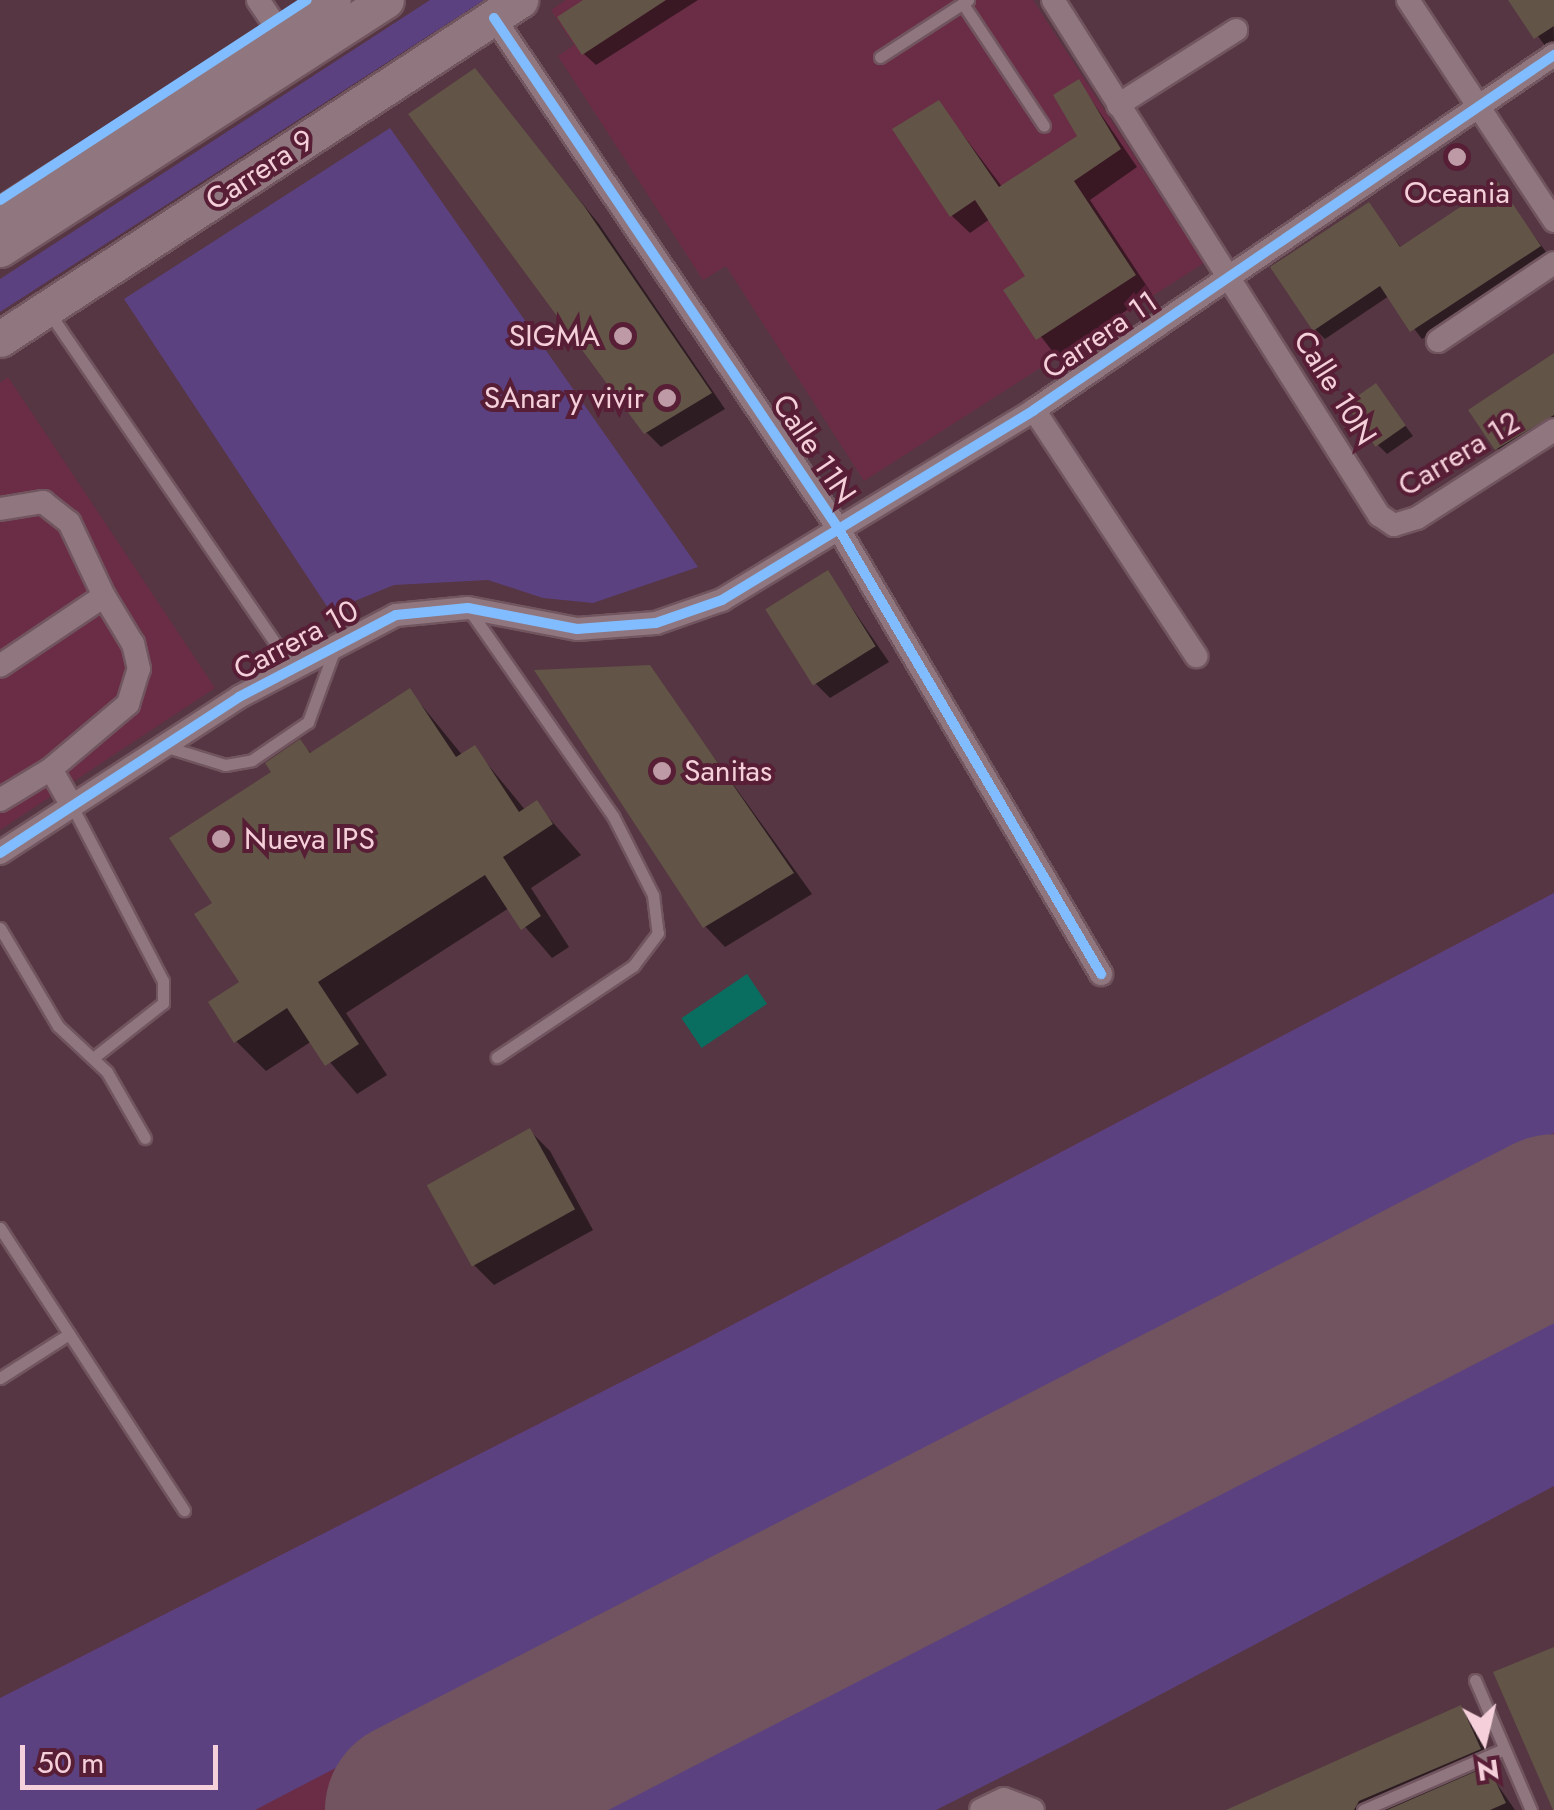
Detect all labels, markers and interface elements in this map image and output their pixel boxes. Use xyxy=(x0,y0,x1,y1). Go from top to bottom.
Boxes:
street label: Carrera 9 xyxy=(199,122,321,218)
marker: Oceania xyxy=(1444,144,1470,170)
place label: Oceania xyxy=(1404,175,1510,211)
street label: Carrera 11 xyxy=(1036,283,1164,387)
place label: SIGMA xyxy=(509,318,600,354)
marker: SIGMA xyxy=(610,323,636,349)
street label: Calle 10N xyxy=(1286,324,1384,452)
place label: SAnar y vivir xyxy=(484,380,644,416)
marker: SAnar y vivir xyxy=(654,385,680,411)
street label: Calle 11N xyxy=(765,388,863,510)
street label: Carrera 12 xyxy=(1392,404,1526,504)
street label: Carrera 10 xyxy=(228,592,364,688)
place label: Sanitas xyxy=(684,753,772,789)
marker: Sanitas xyxy=(649,758,675,784)
place label: Nueva IPS xyxy=(244,821,375,857)
marker: Nueva IPS xyxy=(208,826,234,852)
north arrow xyxy=(1434,1690,1534,1790)
scale bar xyxy=(25,1725,222,1787)
text: 50 m xyxy=(37,1741,104,1784)
text: N xyxy=(1474,1748,1502,1792)

